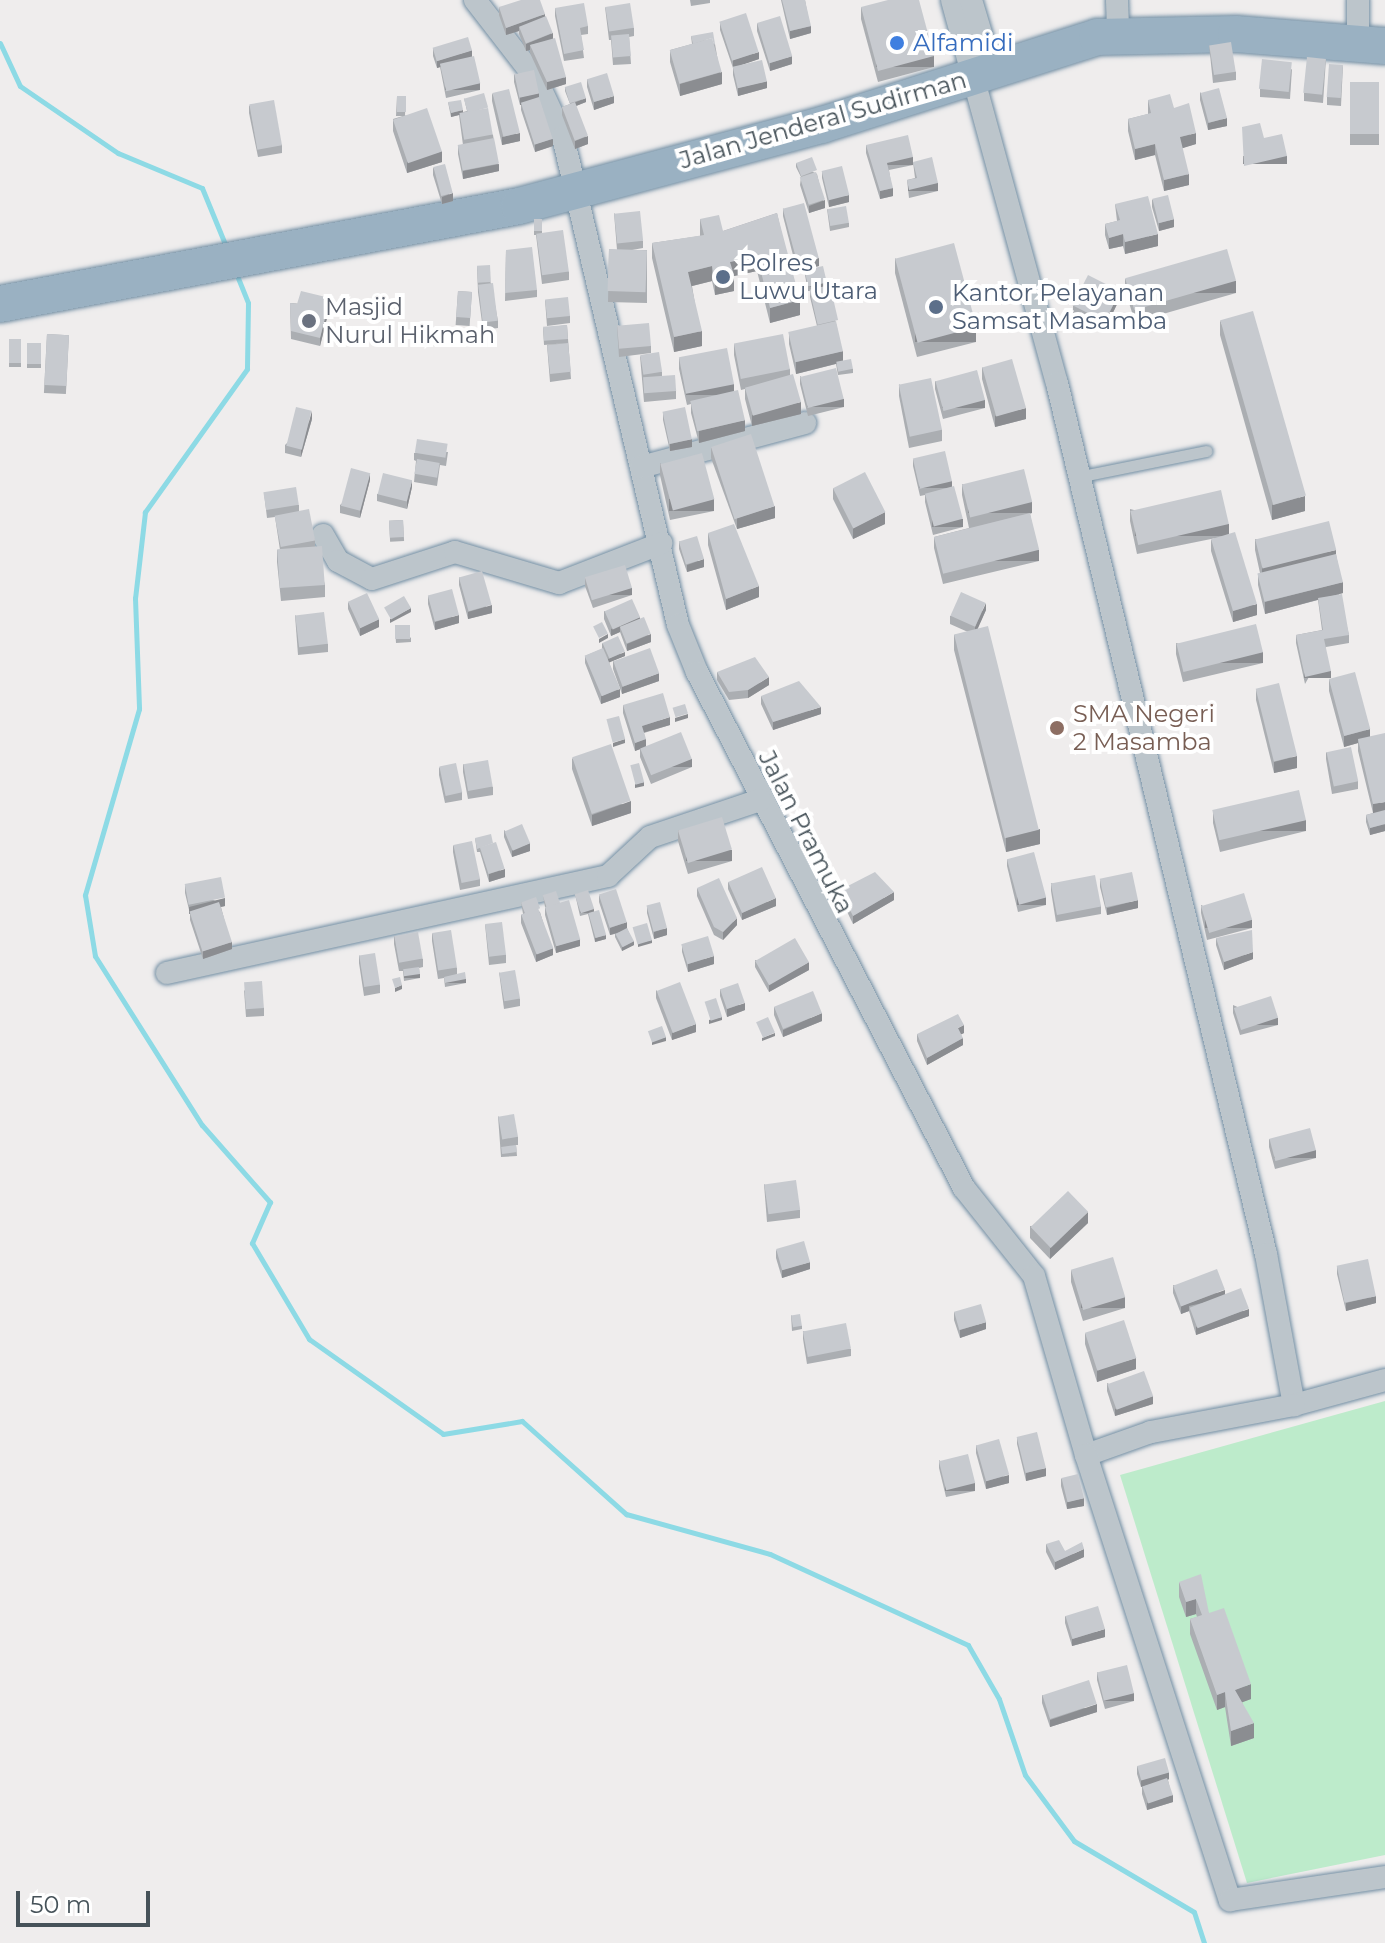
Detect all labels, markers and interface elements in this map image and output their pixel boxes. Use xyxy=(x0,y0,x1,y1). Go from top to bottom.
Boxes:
place label: Alfamidi xyxy=(913,29,1013,57)
marker: Alfamidi xyxy=(888,34,906,52)
street label: Jalan Jenderal Sudirman xyxy=(676,65,970,175)
place label: Polres Luwu Utara xyxy=(739,249,878,305)
marker: Polres Luwu Utara xyxy=(714,268,732,286)
place label: Kantor Pelayanan Samsat Masamba xyxy=(952,279,1167,335)
place label: Masjid Nurul Hikmah xyxy=(325,293,495,349)
marker: Kantor Pelayanan Samsat Masamba xyxy=(927,298,945,316)
marker: Masjid Nurul Hikmah xyxy=(300,312,318,330)
place label: SMA Negeri 2 Masamba xyxy=(1073,700,1215,756)
marker: SMA Negeri 2 Masamba xyxy=(1048,719,1066,737)
street label: Jalan Pramuka xyxy=(753,746,859,918)
scale bar xyxy=(20,1875,154,1925)
text: 50 m xyxy=(30,1890,91,1919)

